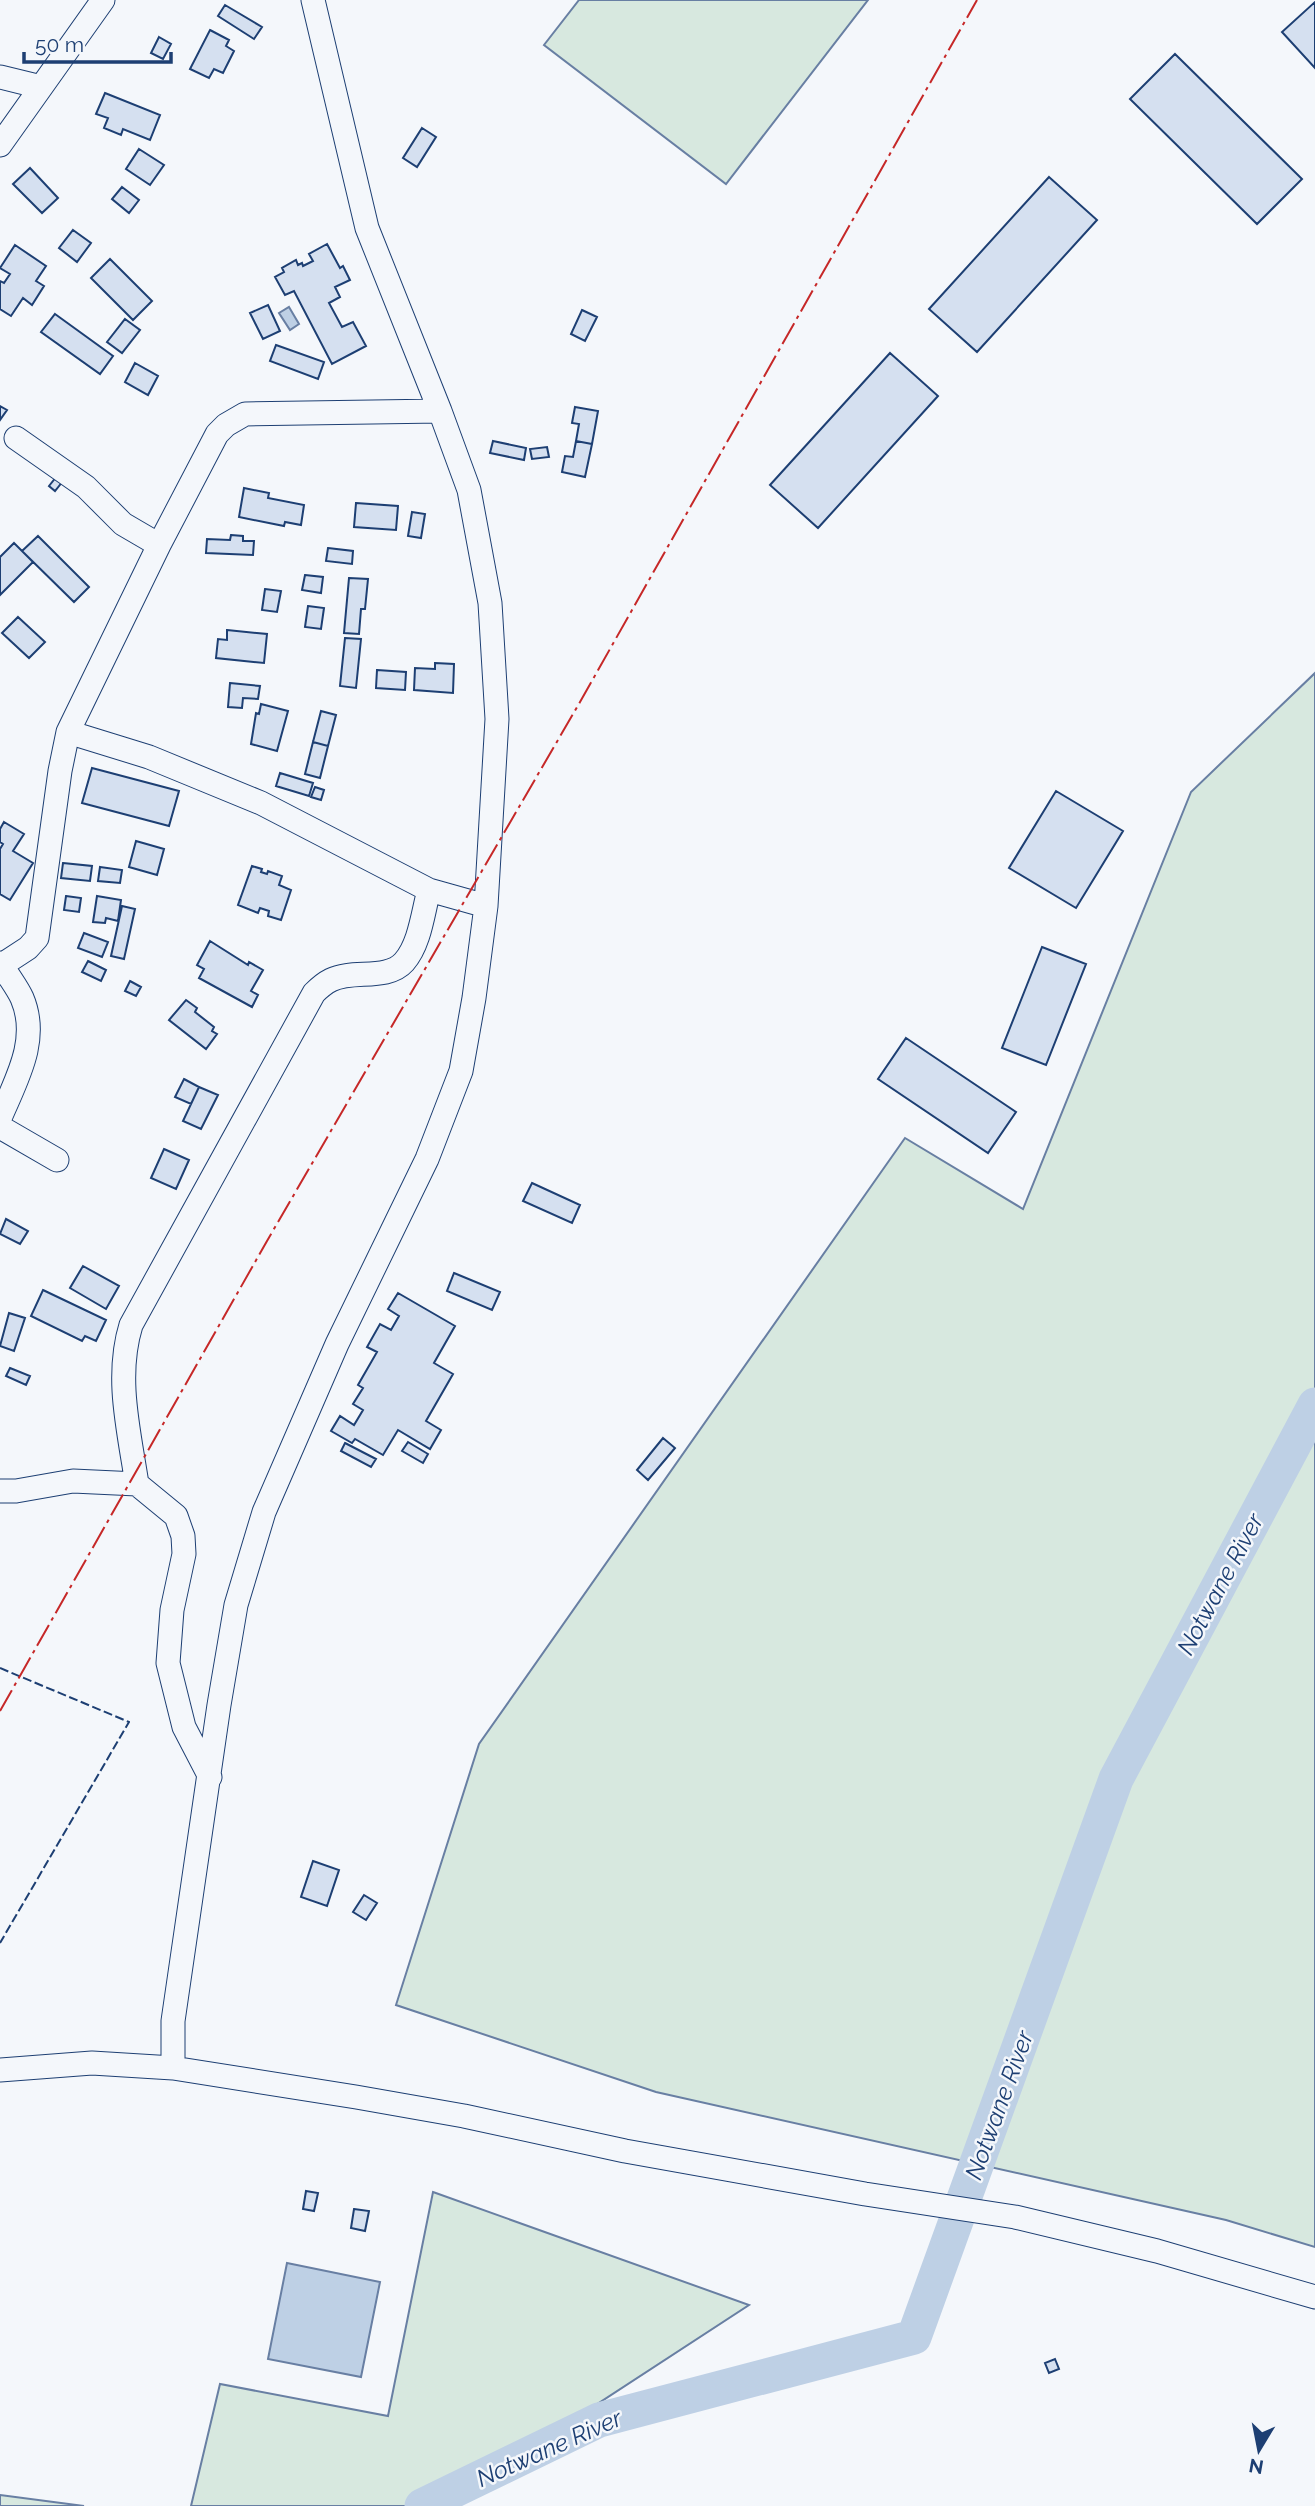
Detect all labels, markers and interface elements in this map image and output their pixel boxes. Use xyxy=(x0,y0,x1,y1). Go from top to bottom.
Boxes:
scale bar xyxy=(24,21,172,65)
text: 50 m xyxy=(35,32,84,57)
water label: Notwane River xyxy=(1171,1508,1270,1660)
water label: Notwane River xyxy=(959,2026,1040,2183)
water label: Notwane River xyxy=(472,2403,627,2493)
north arrow xyxy=(1224,2415,1294,2485)
text: N xyxy=(1247,2455,1265,2479)

